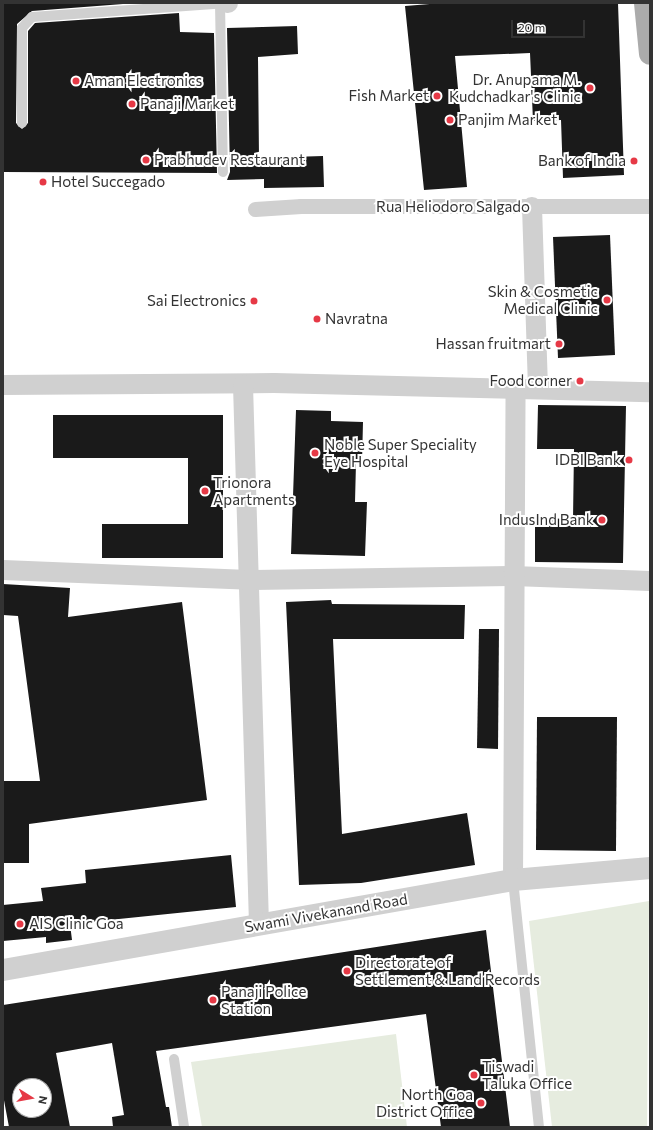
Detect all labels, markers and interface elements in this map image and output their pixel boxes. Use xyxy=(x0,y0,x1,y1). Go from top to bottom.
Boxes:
scale bar xyxy=(513,12,587,38)
text: 20 m xyxy=(518,20,545,34)
place label: Dr. Anupama M. Kudchadkar's Clinic xyxy=(449,70,581,105)
place label: Aman Electronics xyxy=(84,72,202,90)
marker: Aman Electronics xyxy=(71,76,81,86)
marker: Dr. Anupama M. Kudchadkar's Clinic xyxy=(584,82,596,94)
place label: Fish Market xyxy=(348,87,429,105)
marker: Fish Market xyxy=(432,91,442,101)
place label: Panaji Market xyxy=(140,95,234,113)
marker: Panaji Market xyxy=(127,99,137,109)
place label: Panjim Market xyxy=(458,111,557,129)
marker: Panjim Market xyxy=(445,115,455,125)
place label: Prabhudev Restaurant xyxy=(154,151,305,169)
place label: Bank of India xyxy=(538,152,626,170)
marker: Prabhudev Restaurant xyxy=(141,155,151,165)
marker: Bank of India xyxy=(629,156,639,166)
place label: Hotel Succegado xyxy=(51,173,165,191)
marker: Hotel Succegado xyxy=(38,177,48,187)
street label: Rua Heliodoro Salgado xyxy=(376,198,530,216)
place label: Skin & Cosmetic Medical Clinic xyxy=(488,282,598,317)
place label: Sai Electronics xyxy=(147,292,246,310)
marker: Skin & Cosmetic Medical Clinic xyxy=(601,294,613,306)
marker: Sai Electronics xyxy=(249,296,259,306)
place label: Navratna xyxy=(325,310,388,328)
marker: Navratna xyxy=(312,314,322,324)
place label: Hassan fruitmart xyxy=(436,335,551,353)
marker: Hassan fruitmart xyxy=(554,339,564,349)
place label: Food corner xyxy=(489,372,572,390)
marker: Food corner xyxy=(575,376,585,386)
place label: Noble Super Speciality Eye Hospital xyxy=(324,435,477,470)
marker: Noble Super Speciality Eye Hospital xyxy=(309,447,321,459)
place label: IDBI Bank xyxy=(555,451,621,469)
marker: IDBI Bank xyxy=(624,455,634,465)
place label: Trionora Apartments xyxy=(213,473,295,508)
marker: Trionora Apartments xyxy=(200,486,210,496)
place label: IndusInd Bank xyxy=(499,511,594,529)
marker: IndusInd Bank xyxy=(597,515,607,525)
street label: Swami Vivekanand Road xyxy=(243,890,409,936)
place label: AIS Clinic Goa xyxy=(29,915,124,933)
marker: AIS Clinic Goa xyxy=(14,918,26,930)
place label: Directorate of Settlement & Land Records xyxy=(355,953,540,988)
marker: Directorate of Settlement & Land Records xyxy=(342,966,352,976)
place label: Panaji Police Station xyxy=(221,982,306,1017)
marker: Panaji Police Station xyxy=(208,995,218,1005)
place label: Tiswadi Taluka Office xyxy=(482,1057,572,1092)
marker: Tiswadi Taluka Office xyxy=(469,1070,479,1080)
north arrow xyxy=(12,1078,52,1118)
place label: North Goa District Office xyxy=(376,1085,473,1120)
text: N xyxy=(36,1095,50,1105)
marker: North Goa District Office xyxy=(476,1098,486,1108)

